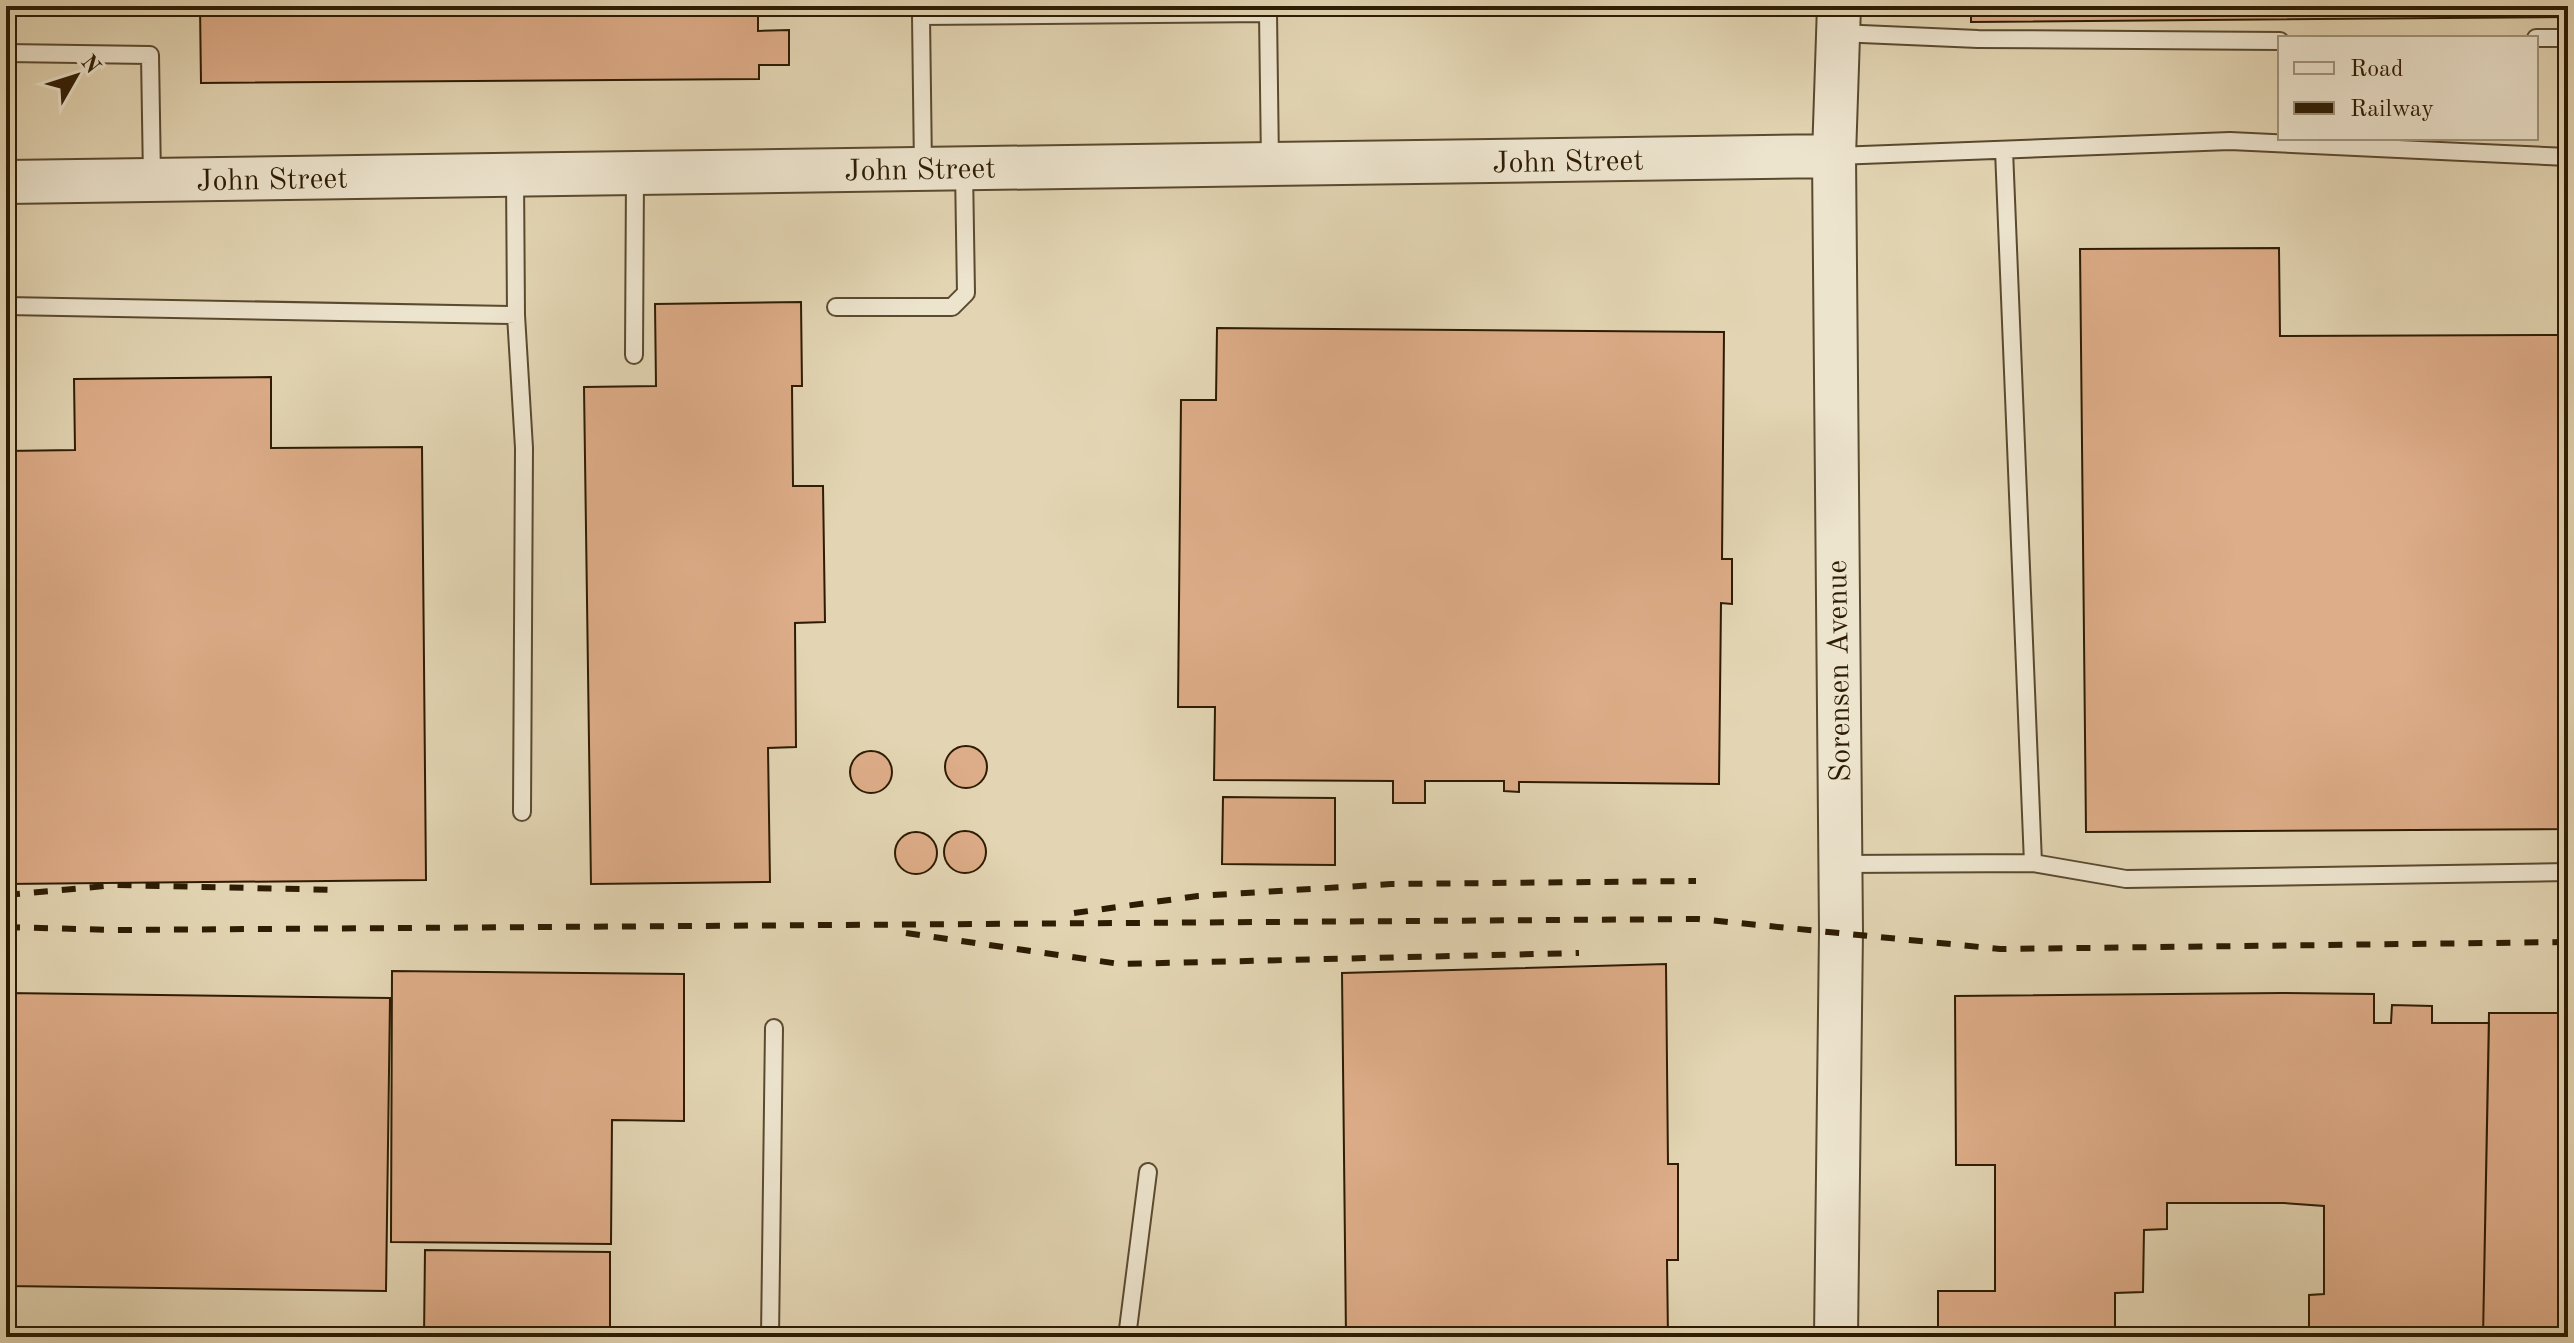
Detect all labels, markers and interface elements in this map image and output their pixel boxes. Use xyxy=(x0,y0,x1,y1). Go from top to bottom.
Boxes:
north arrow xyxy=(36,36,116,116)
legend xyxy=(2278,36,2538,140)
text: N xyxy=(76,51,104,78)
text: Road xyxy=(2350,58,2403,82)
text: Railway xyxy=(2350,98,2434,122)
street label: John Street xyxy=(1492,147,1644,179)
street label: John Street xyxy=(844,155,996,187)
street label: John Street xyxy=(196,165,348,197)
street label: Sorensen Avenue xyxy=(1823,559,1857,782)

